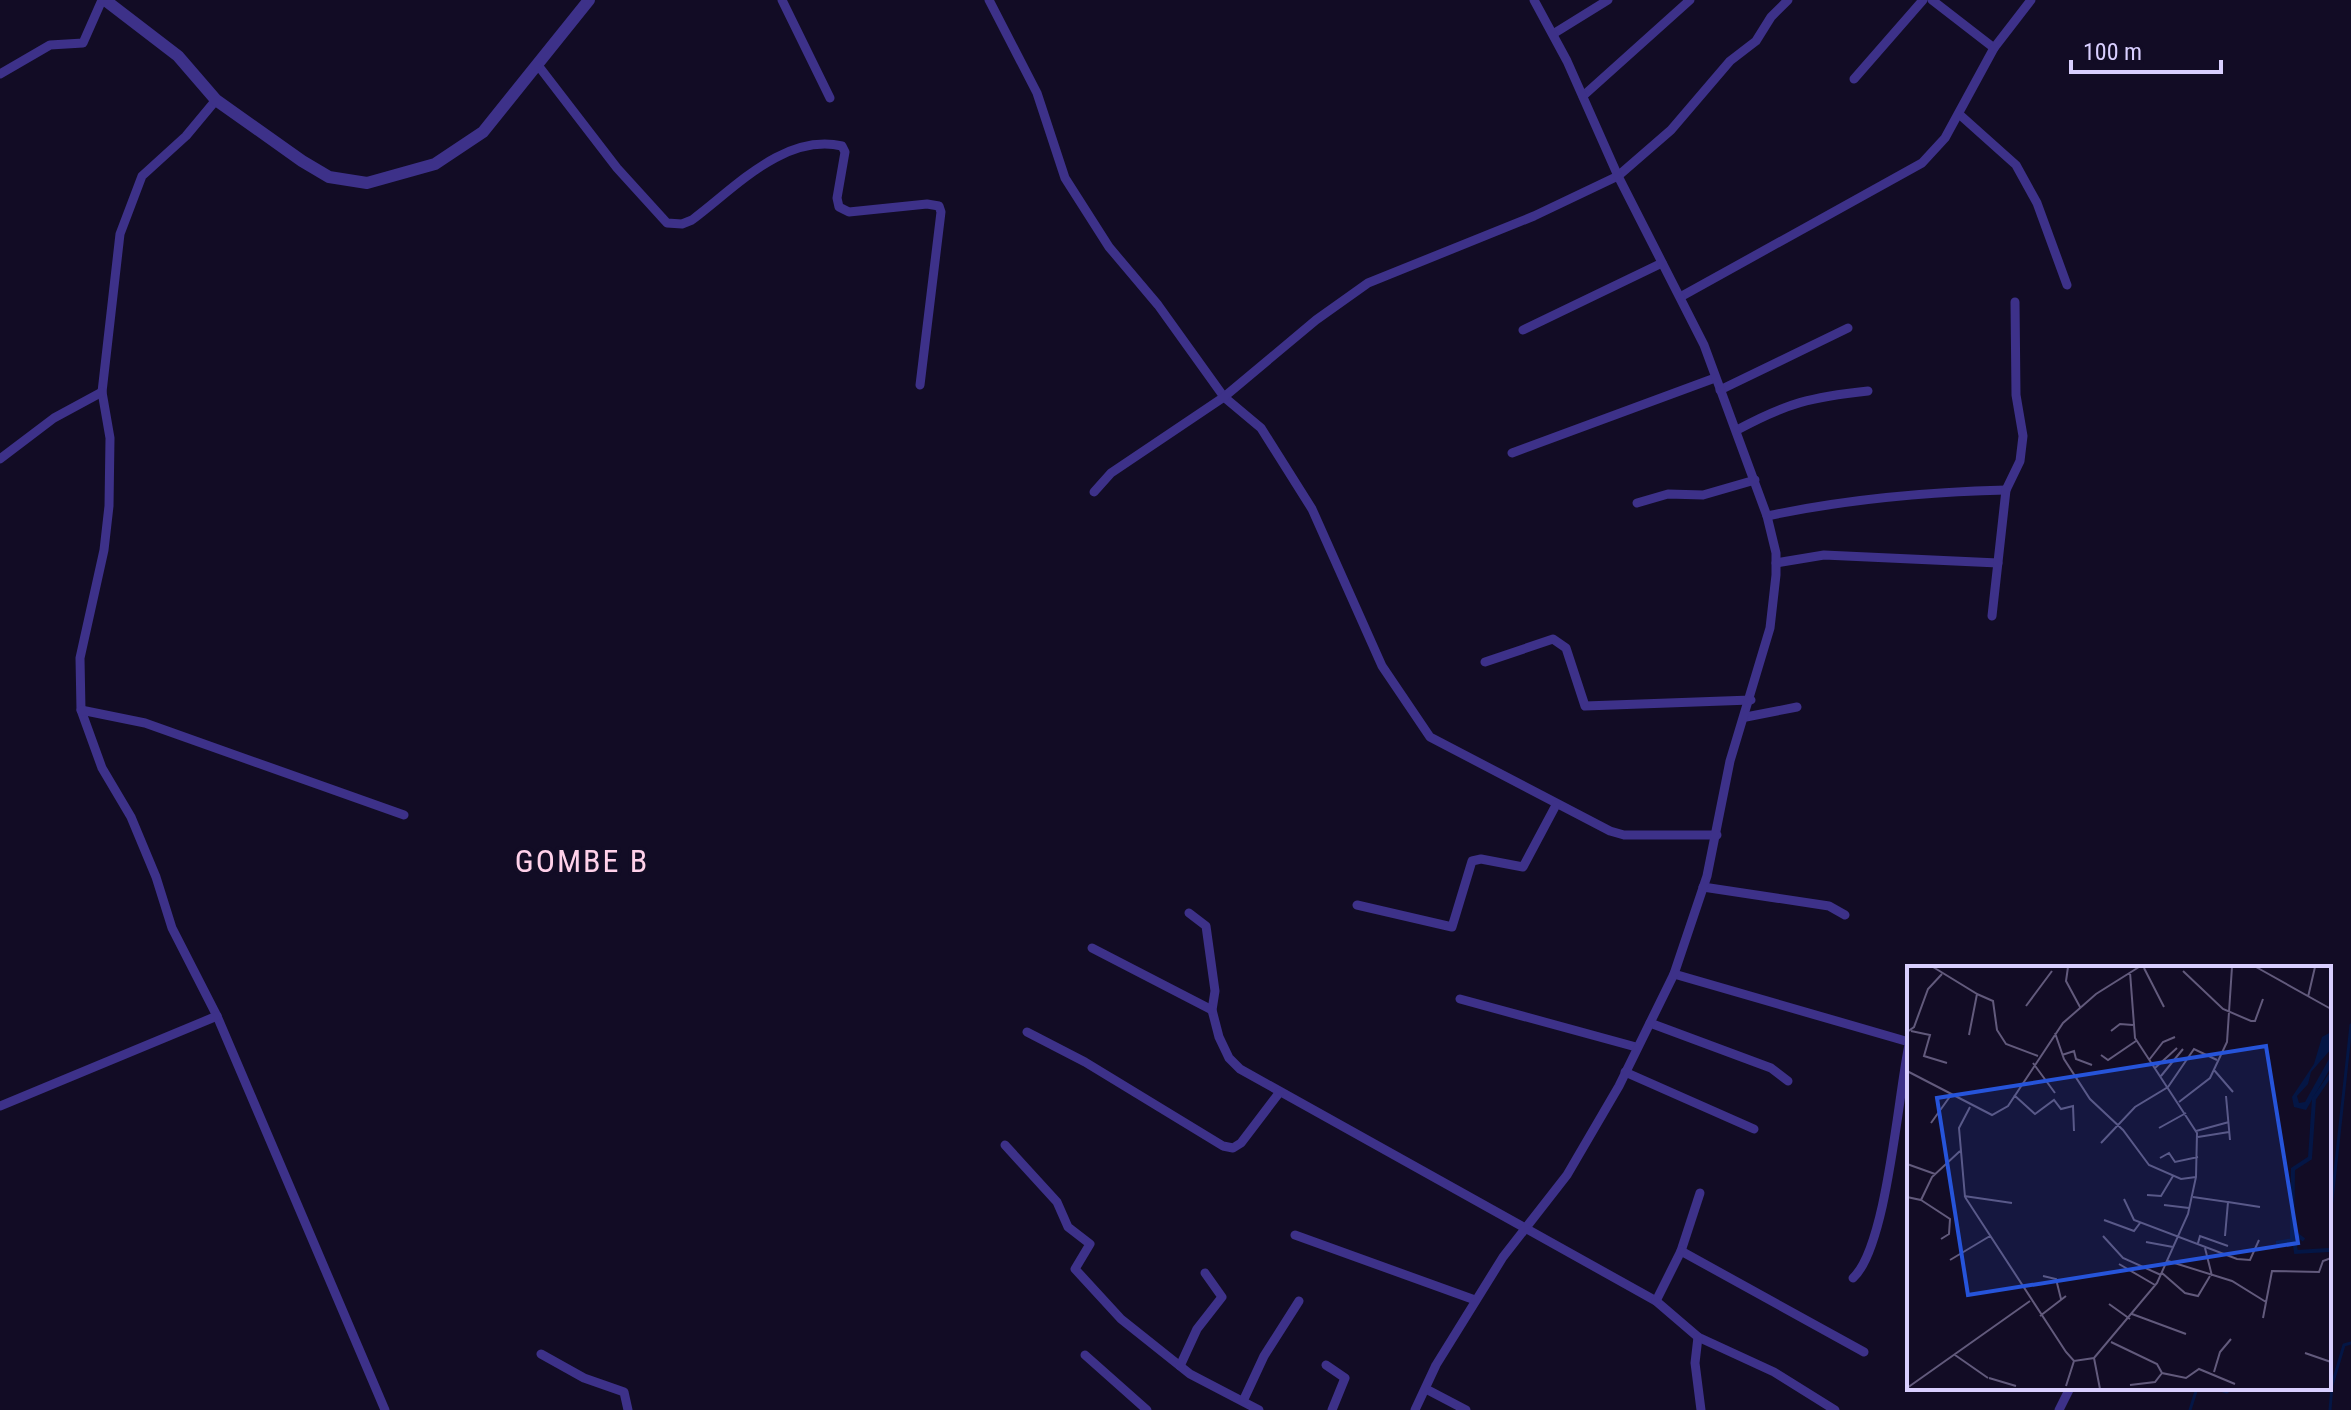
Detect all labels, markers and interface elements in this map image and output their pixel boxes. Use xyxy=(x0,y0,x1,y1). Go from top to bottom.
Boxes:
scale bar xyxy=(2071,24,2221,74)
text: 100 m xyxy=(2083,38,2142,66)
district label: GOMBE B xyxy=(515,842,649,880)
inset map xyxy=(1907,966,2331,1390)

